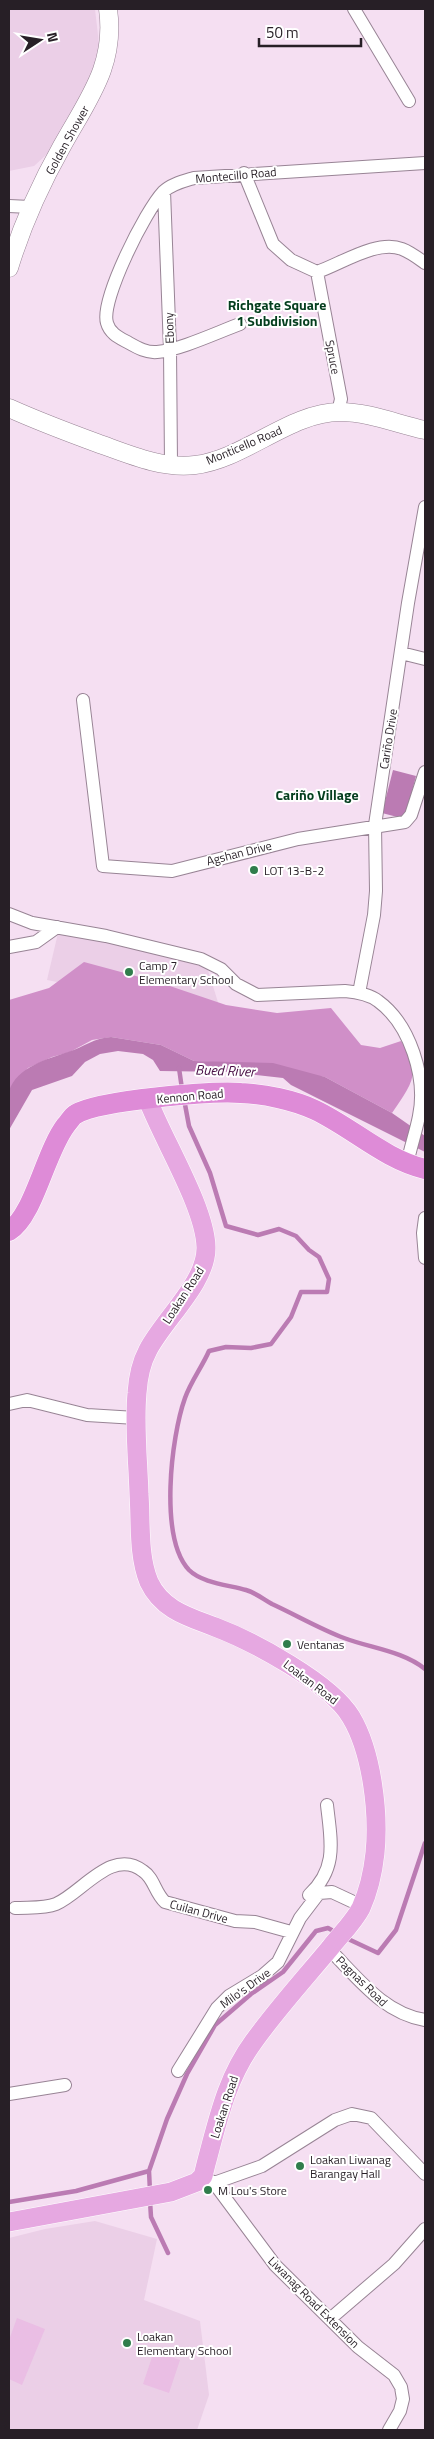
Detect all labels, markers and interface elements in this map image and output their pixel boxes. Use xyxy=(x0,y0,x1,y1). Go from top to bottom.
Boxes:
north arrow xyxy=(15,15,65,65)
scale bar xyxy=(259,15,362,47)
text: 50 m xyxy=(266,21,299,44)
text: N xyxy=(42,30,64,44)
street label: Golden Shower xyxy=(40,102,94,178)
street label: Montecillo Road xyxy=(195,162,277,188)
district label: Richgate Square 1 Subdivision xyxy=(228,294,326,331)
street label: Ebony xyxy=(159,312,179,344)
street label: Spruce xyxy=(320,338,346,376)
street label: Monticello Road xyxy=(203,420,285,470)
street label: Cariño Drive xyxy=(374,707,402,771)
district label: Cariño Village xyxy=(275,784,359,805)
street label: Agshan Drive xyxy=(204,836,274,870)
place label: LOT 13-B-2 xyxy=(264,861,324,880)
marker: LOT 13-B-2 xyxy=(248,864,260,876)
place label: Camp 7 Elementary School xyxy=(139,956,233,989)
marker: Camp 7 Elementary School xyxy=(123,966,135,978)
water label: Bued River xyxy=(195,1058,257,1082)
street label: Kennon Road xyxy=(156,1084,224,1108)
street label: Loakan Road xyxy=(157,1263,209,1327)
place label: Ventanas xyxy=(297,1635,345,1654)
marker: Ventanas xyxy=(281,1638,293,1650)
street label: Loakan Road xyxy=(279,1655,343,1709)
street label: Cuilan Drive xyxy=(168,1894,230,1928)
street label: Pagnas Road xyxy=(332,1951,392,2011)
street label: Milo's Drive xyxy=(216,1963,274,2013)
street label: Loakan Road xyxy=(205,2073,243,2141)
place label: Loakan Liwanag Barangay Hall xyxy=(310,2150,391,2183)
marker: Loakan Liwanag Barangay Hall xyxy=(294,2160,306,2172)
place label: M Lou's Store xyxy=(218,2181,287,2200)
marker: M Lou's Store xyxy=(202,2184,214,2196)
street label: Liwanag Road Extension xyxy=(264,2252,364,2352)
place label: Loakan Elementary School xyxy=(137,2327,231,2360)
marker: Loakan Elementary School xyxy=(121,2337,133,2349)

